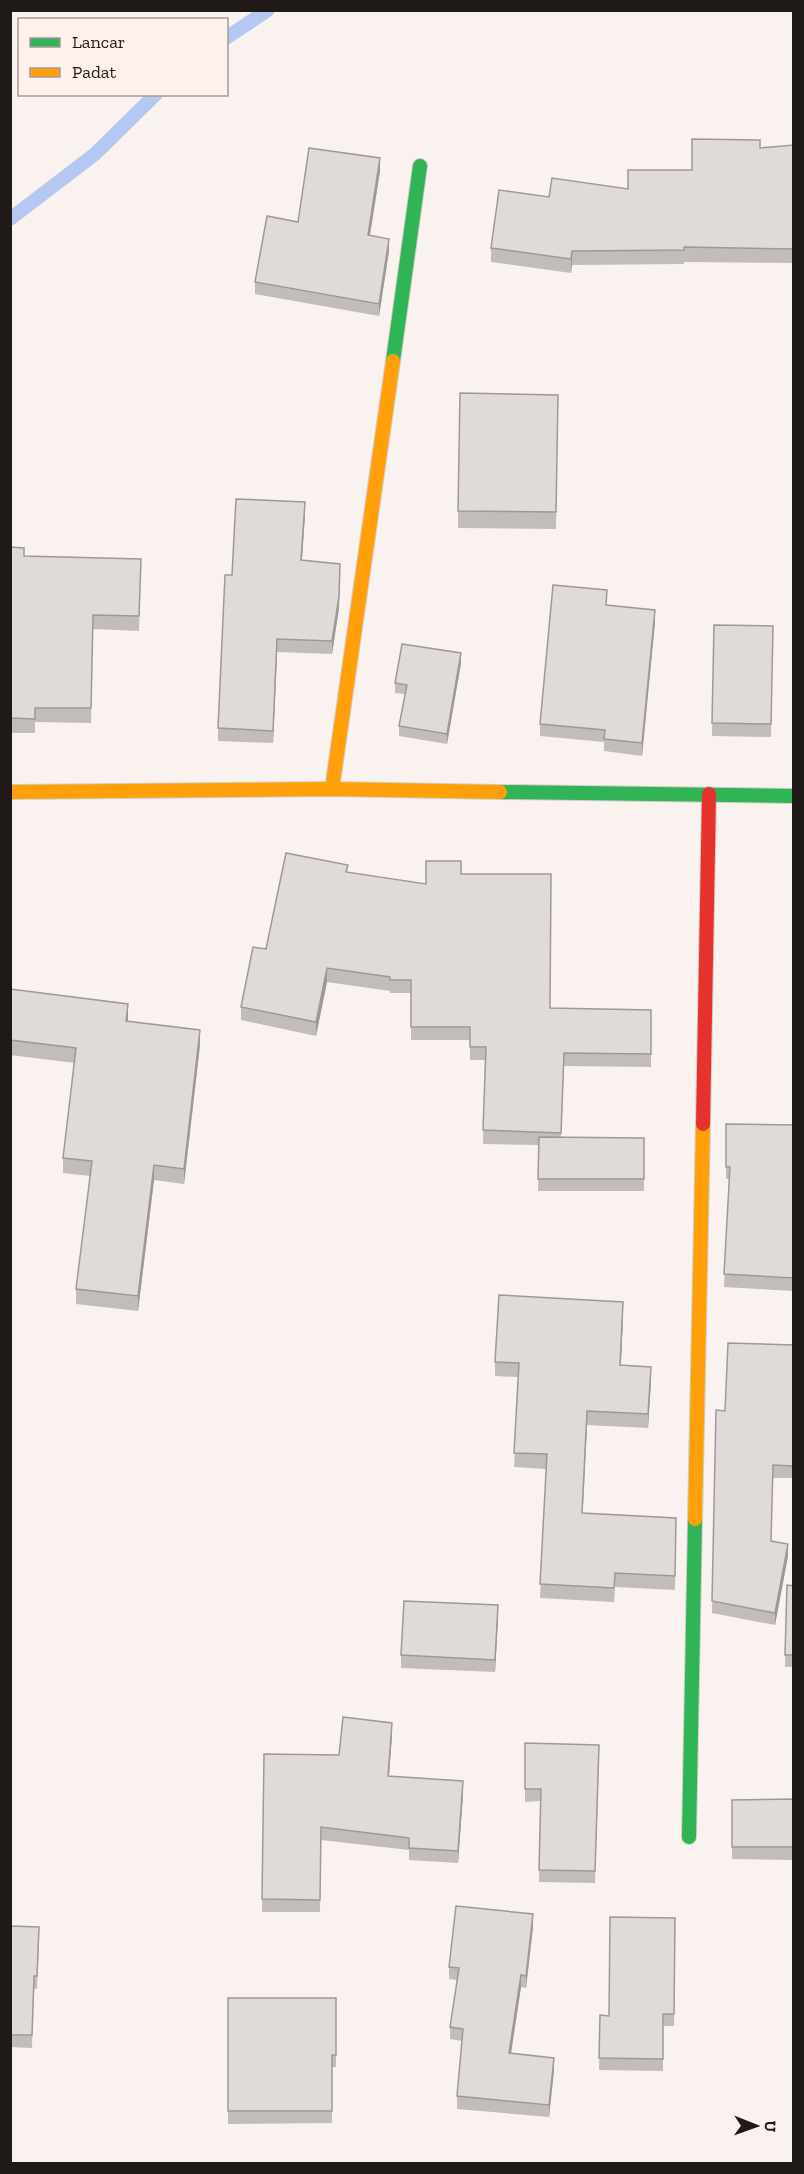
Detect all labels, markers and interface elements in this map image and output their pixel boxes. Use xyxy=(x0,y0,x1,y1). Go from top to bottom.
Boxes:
legend xyxy=(18,18,228,96)
text: Lancar xyxy=(72,31,125,53)
text: Padat xyxy=(72,61,116,83)
north arrow xyxy=(726,2096,786,2156)
text: U xyxy=(761,2120,780,2133)

